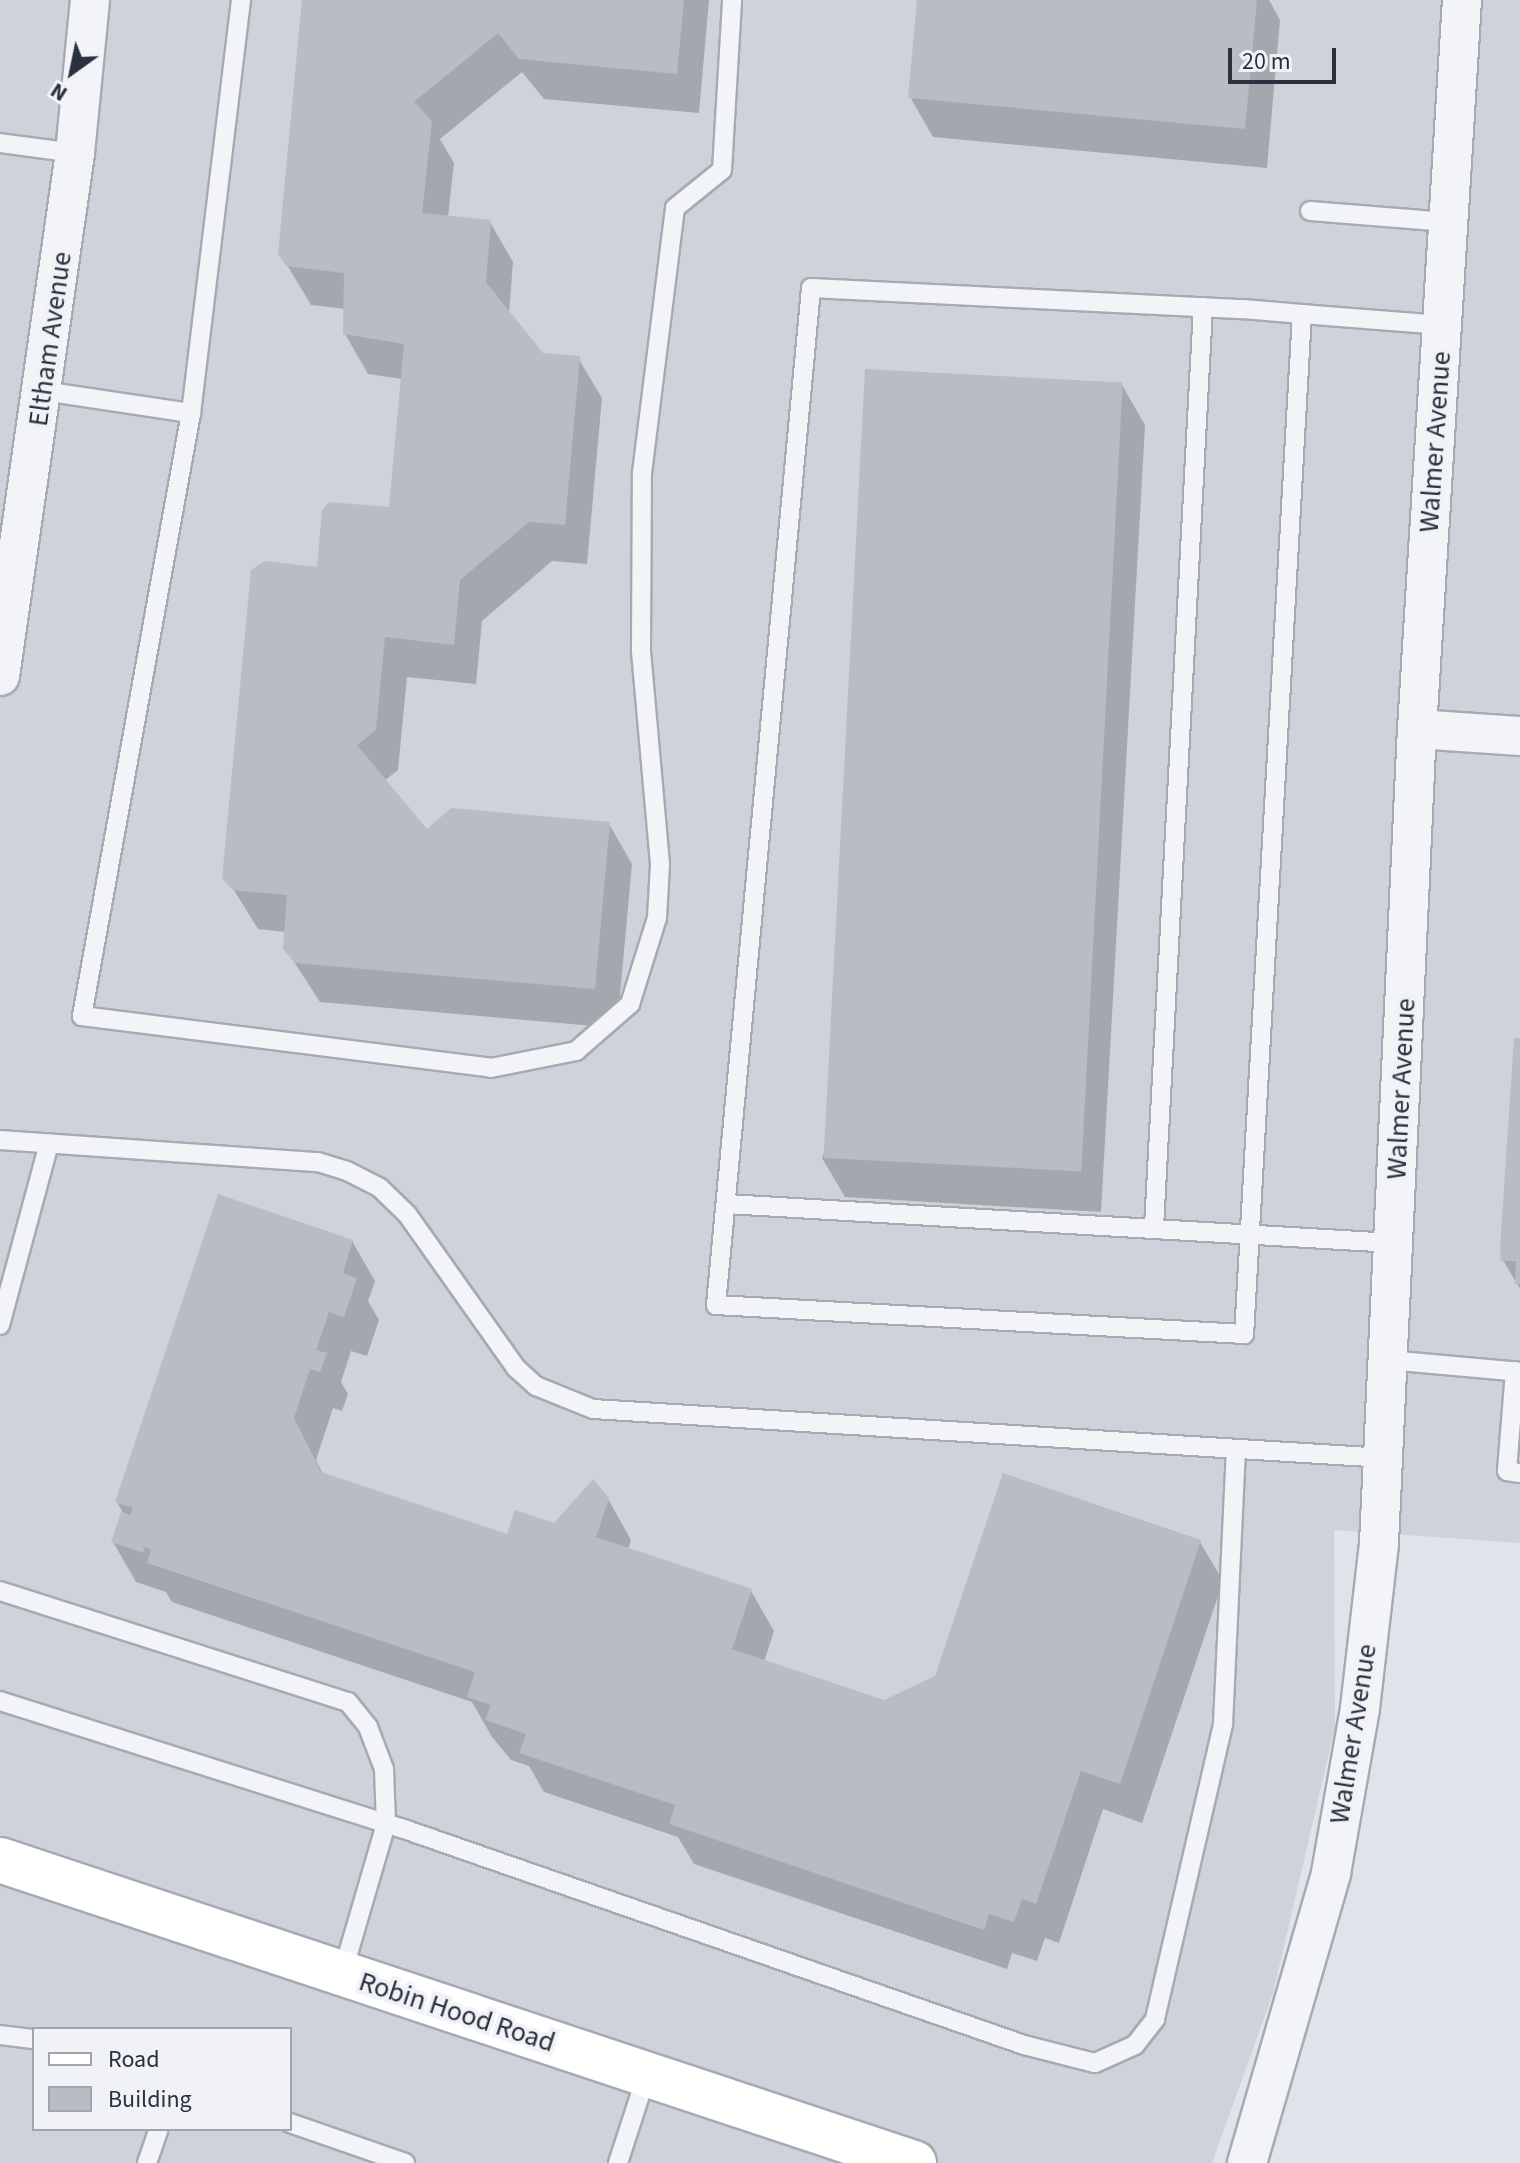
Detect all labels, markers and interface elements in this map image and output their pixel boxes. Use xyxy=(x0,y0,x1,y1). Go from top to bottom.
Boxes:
north arrow xyxy=(32,32,112,112)
scale bar xyxy=(1232,32,1340,82)
text: 20 m xyxy=(1242,44,1291,79)
text: N xyxy=(44,75,74,110)
street label: Eltham Avenue xyxy=(21,250,79,428)
street label: Walmer Avenue xyxy=(1412,350,1458,534)
street label: Walmer Avenue xyxy=(1379,997,1423,1181)
street label: Walmer Avenue xyxy=(1322,1642,1384,1826)
street label: Robin Hood Road xyxy=(355,1965,559,2059)
legend xyxy=(32,2027,292,2131)
text: Road xyxy=(108,2042,160,2077)
text: Building xyxy=(108,2082,192,2117)

